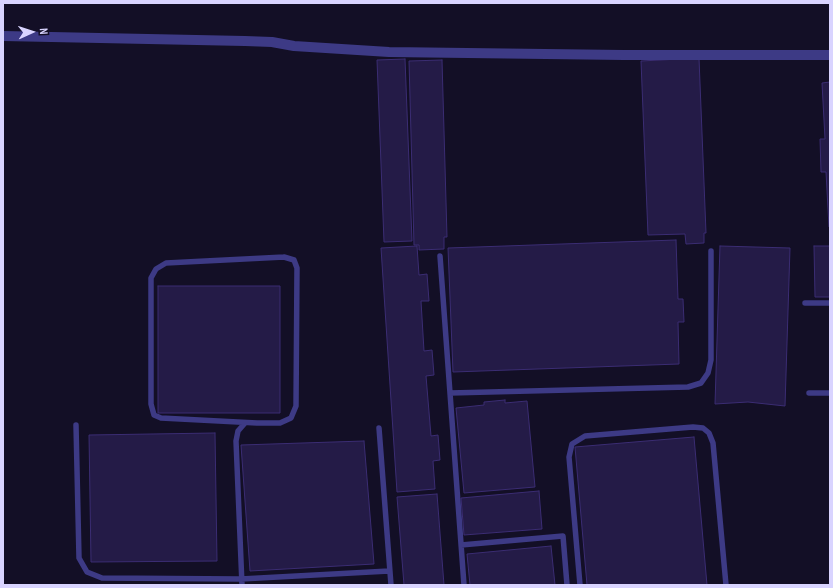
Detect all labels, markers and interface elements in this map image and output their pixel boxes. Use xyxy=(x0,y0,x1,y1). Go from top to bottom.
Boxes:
north arrow xyxy=(12,12,52,52)
text: N xyxy=(37,28,51,35)

